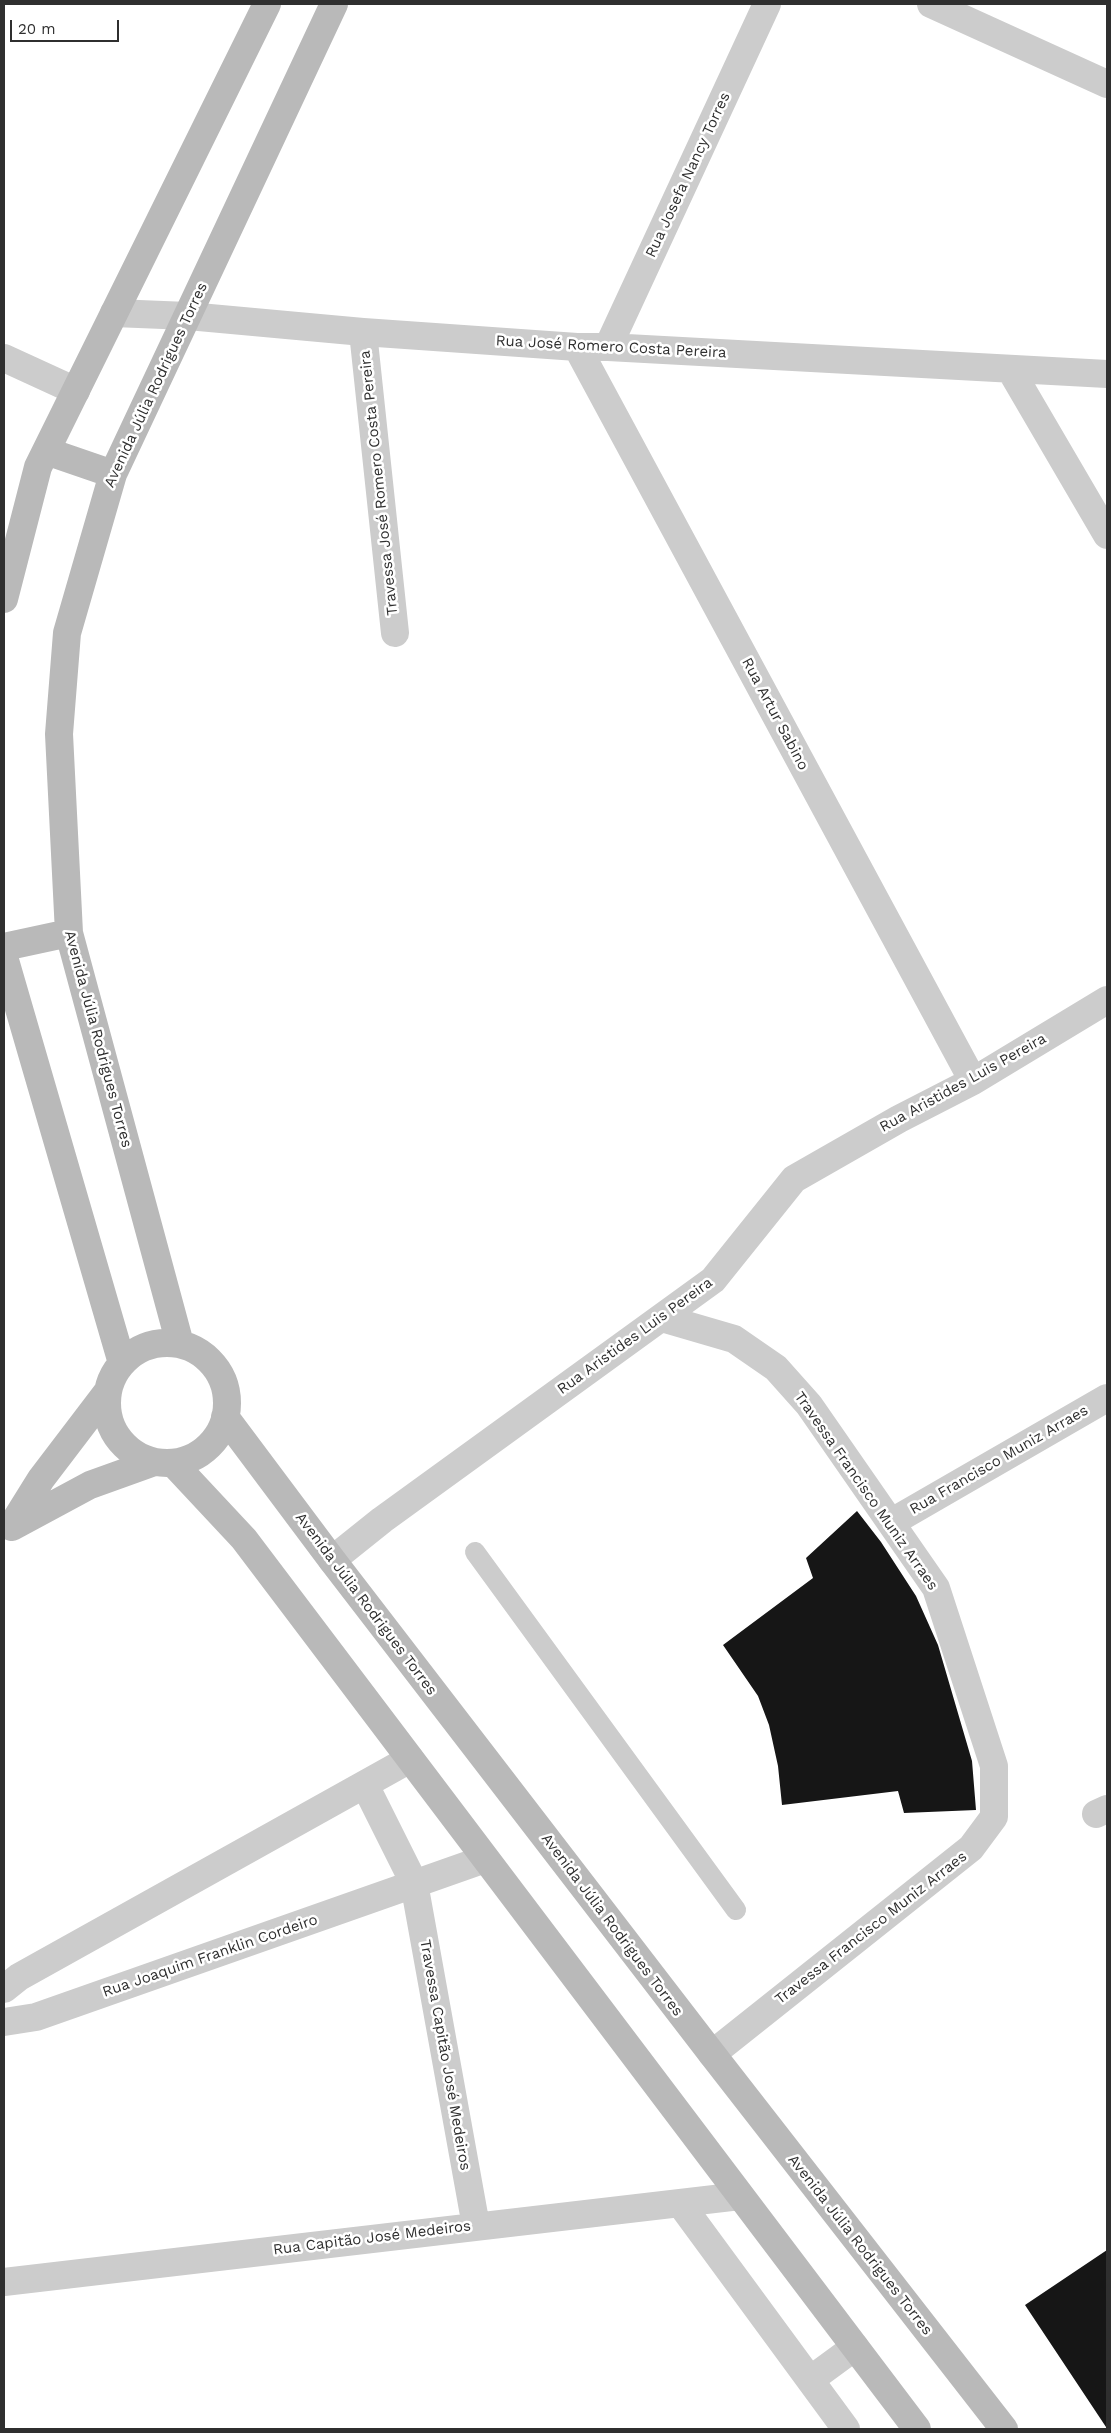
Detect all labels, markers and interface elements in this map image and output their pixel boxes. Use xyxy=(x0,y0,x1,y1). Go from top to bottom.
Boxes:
scale bar xyxy=(12,10,121,42)
text: 20 m xyxy=(18,20,56,38)
street label: Rua Josefa Nancy Torres xyxy=(642,90,734,260)
street label: Avenida Júlia Rodrigues Torres xyxy=(100,280,212,490)
street label: Rua José Romero Costa Pereira xyxy=(495,332,727,362)
street label: Travessa José Romero Costa Pereira xyxy=(356,350,402,616)
street label: Rua Artur Sabino xyxy=(738,655,812,773)
street label: Avenida Júlia Rodrigues Torres xyxy=(60,928,136,1150)
street label: Rua Aristides Luis Pereira xyxy=(877,1030,1049,1136)
street label: Rua Aristides Luis Pereira xyxy=(554,1274,716,1398)
street label: Travessa Francisco Muniz Arraes xyxy=(790,1388,942,1594)
street label: Rua Francisco Muniz Arraes xyxy=(907,1401,1091,1519)
street label: Avenida Júlia Rodrigues Torres xyxy=(291,1509,441,1699)
street label: Avenida Júlia Rodrigues Torres xyxy=(537,1830,687,2020)
street label: Travessa Francisco Muniz Arraes xyxy=(772,1848,970,2008)
street label: Rua Joaquim Franklin Cordeiro xyxy=(100,1911,320,2001)
street label: Travessa Capitão José Medeiros xyxy=(416,1938,474,2172)
street label: Avenida Júlia Rodrigues Torres xyxy=(784,2151,936,2339)
street label: Rua Capitão José Medeiros xyxy=(272,2217,472,2259)

